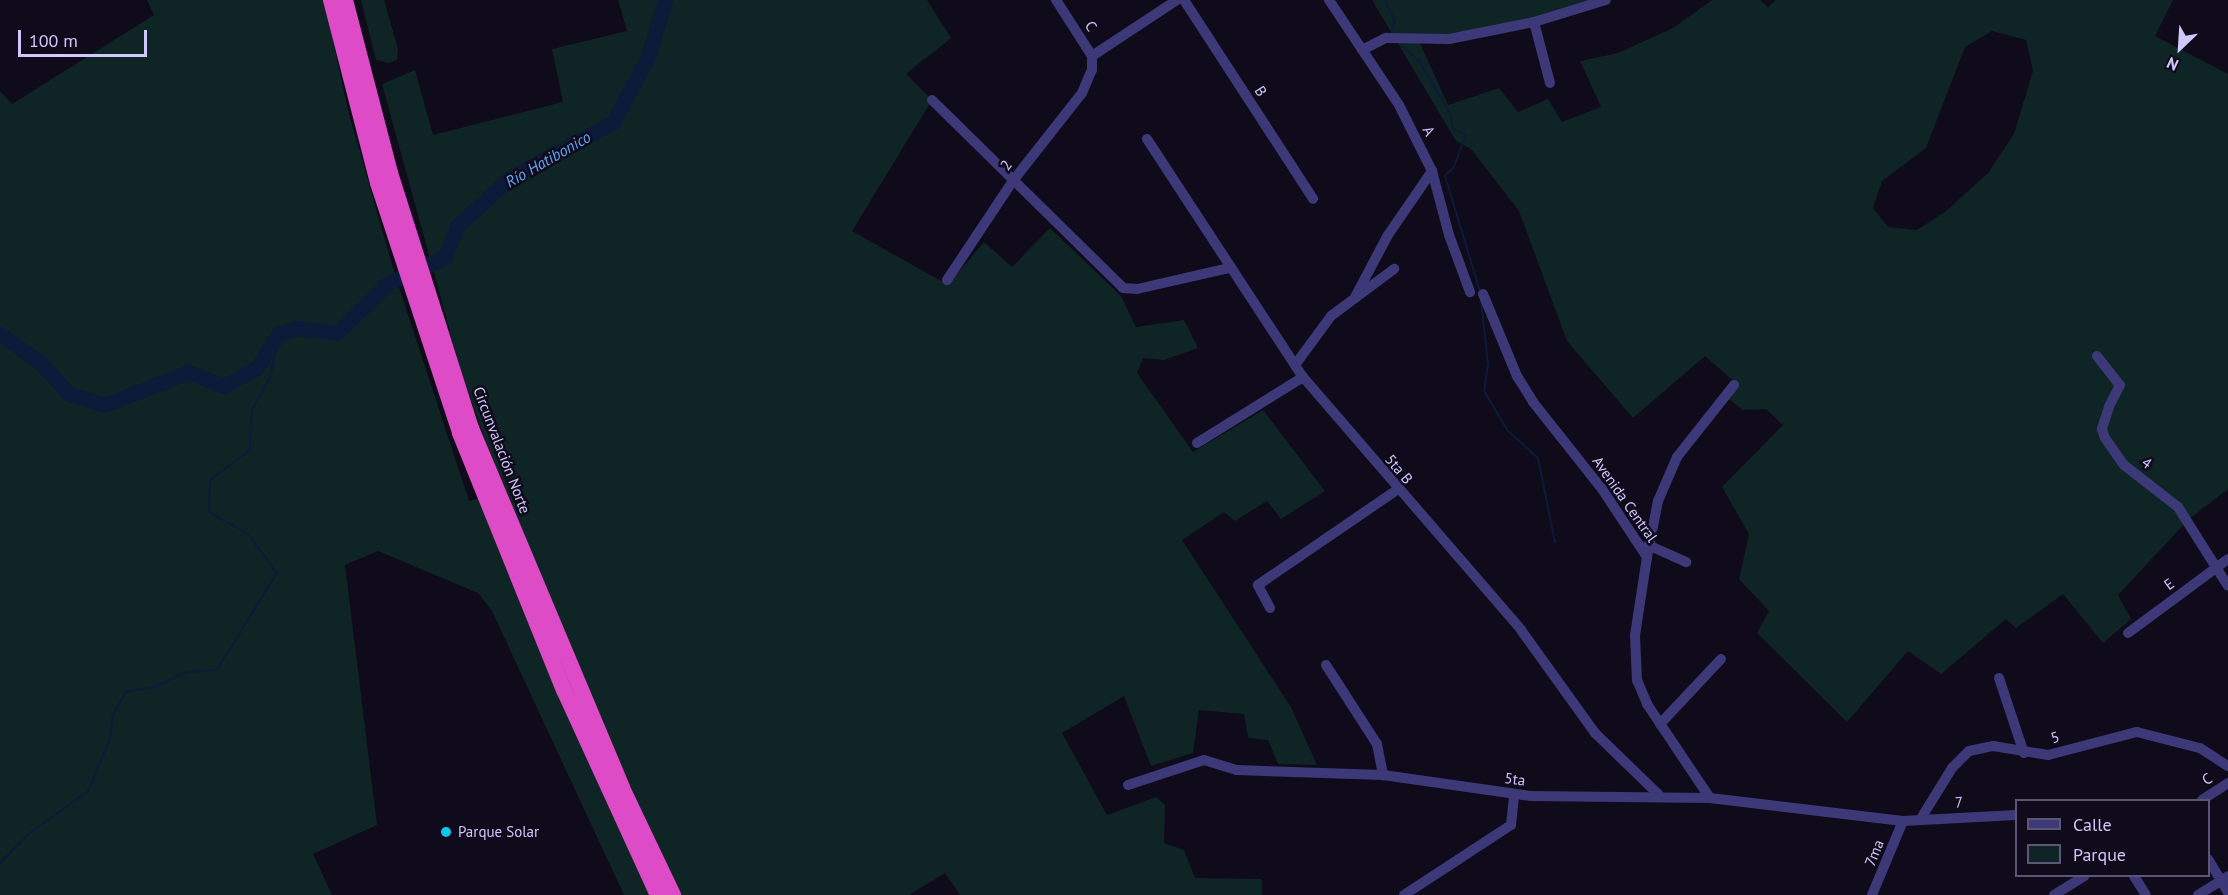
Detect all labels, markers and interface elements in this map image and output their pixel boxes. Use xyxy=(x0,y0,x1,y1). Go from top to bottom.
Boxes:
scale bar xyxy=(21,18,150,56)
street label: C xyxy=(1081,18,1101,34)
north arrow xyxy=(2150,18,2210,78)
text: 100 m xyxy=(29,29,78,52)
text: N xyxy=(2163,53,2181,76)
street label: B xyxy=(1251,82,1271,100)
street label: A xyxy=(1419,123,1439,139)
water label: Río Hatibonico xyxy=(502,127,594,191)
street label: 2 xyxy=(996,156,1016,174)
street label: Circunvalación Norte xyxy=(469,384,535,516)
street label: 5ta B xyxy=(1381,450,1417,488)
street label: Avenida Central xyxy=(1589,453,1661,545)
street label: 4 xyxy=(2138,453,2156,473)
street label: E xyxy=(2160,574,2178,594)
street label: 5 xyxy=(2048,727,2062,747)
street label: 5ta xyxy=(1504,769,1526,789)
street label: C xyxy=(2199,769,2215,789)
street label: 7 xyxy=(1954,793,1964,811)
legend xyxy=(2015,799,2210,877)
text: Calle xyxy=(2073,813,2112,836)
place label: Parque Solar xyxy=(458,823,539,841)
marker: Parque Solar xyxy=(439,825,453,839)
street label: 7ma xyxy=(1861,837,1887,869)
text: Parque xyxy=(2073,843,2126,866)

